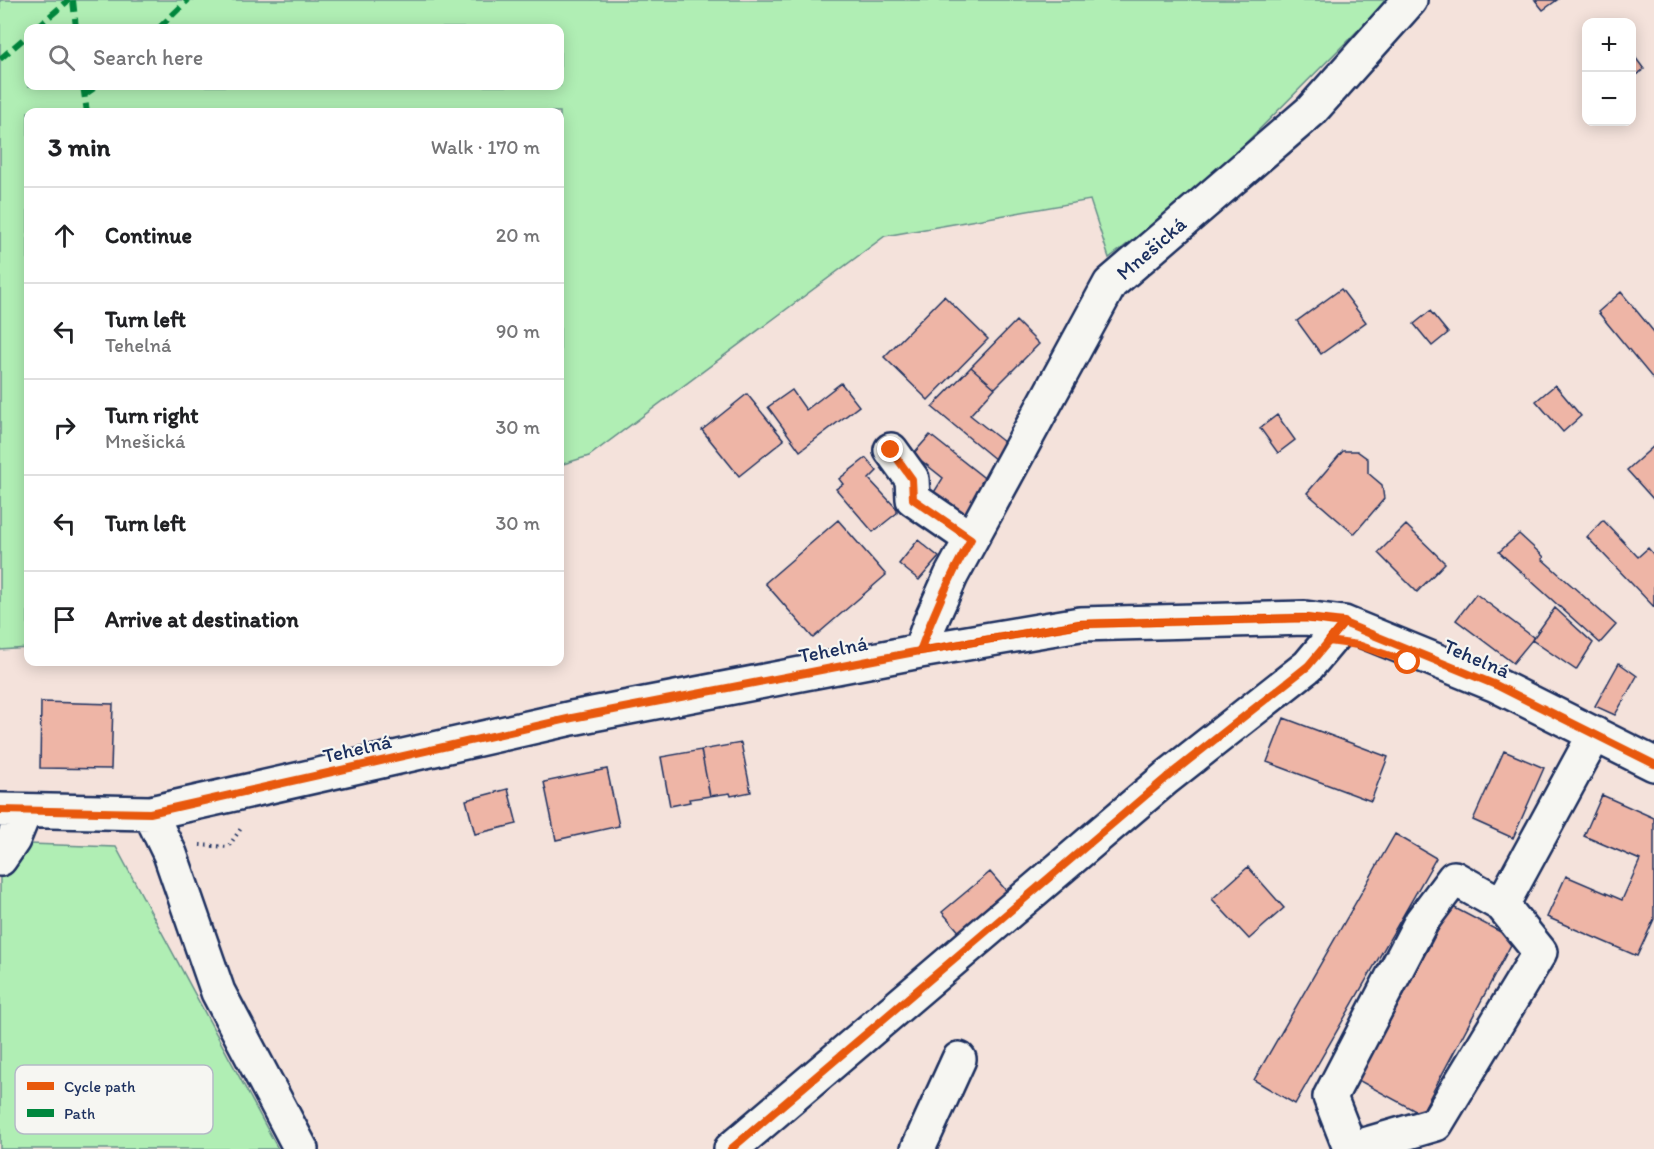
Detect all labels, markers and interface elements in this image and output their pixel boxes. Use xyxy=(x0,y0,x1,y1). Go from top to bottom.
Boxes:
map controls xyxy=(1582,18,1636,126)
button: + xyxy=(1582,18,1636,72)
search box xyxy=(24,24,564,90)
icon: search xyxy=(45,41,78,74)
text: Search here xyxy=(93,44,203,71)
button: − xyxy=(1582,72,1636,126)
text: 3 min xyxy=(48,131,110,163)
text: Walk · 170 m xyxy=(431,135,540,159)
street label: Mnešická xyxy=(1111,211,1191,285)
icon: ahead xyxy=(48,219,81,252)
text: Continue xyxy=(105,222,192,249)
text: 20 m xyxy=(496,223,540,247)
text: Turn left xyxy=(105,306,186,333)
icon: left xyxy=(48,315,81,348)
text: 90 m xyxy=(496,319,540,343)
text: Tehelná xyxy=(105,333,171,357)
text: Turn right xyxy=(105,402,199,429)
icon: right xyxy=(48,411,81,444)
text: 30 m xyxy=(495,415,540,439)
text: Mnešická xyxy=(105,429,185,453)
route end xyxy=(877,436,903,462)
icon: left xyxy=(48,507,81,540)
text: Turn left xyxy=(105,510,186,537)
text: 30 m xyxy=(495,511,540,535)
icon: arrive xyxy=(48,603,81,636)
text: Arrive at destination xyxy=(105,606,299,633)
street label: Tehelná xyxy=(796,630,870,668)
street label: Tehelná xyxy=(1440,633,1514,683)
route start xyxy=(1394,648,1420,674)
street label: Tehelná xyxy=(320,728,394,768)
legend xyxy=(15,1065,213,1134)
text: Cycle path xyxy=(64,1077,136,1096)
text: Path xyxy=(64,1104,95,1123)

